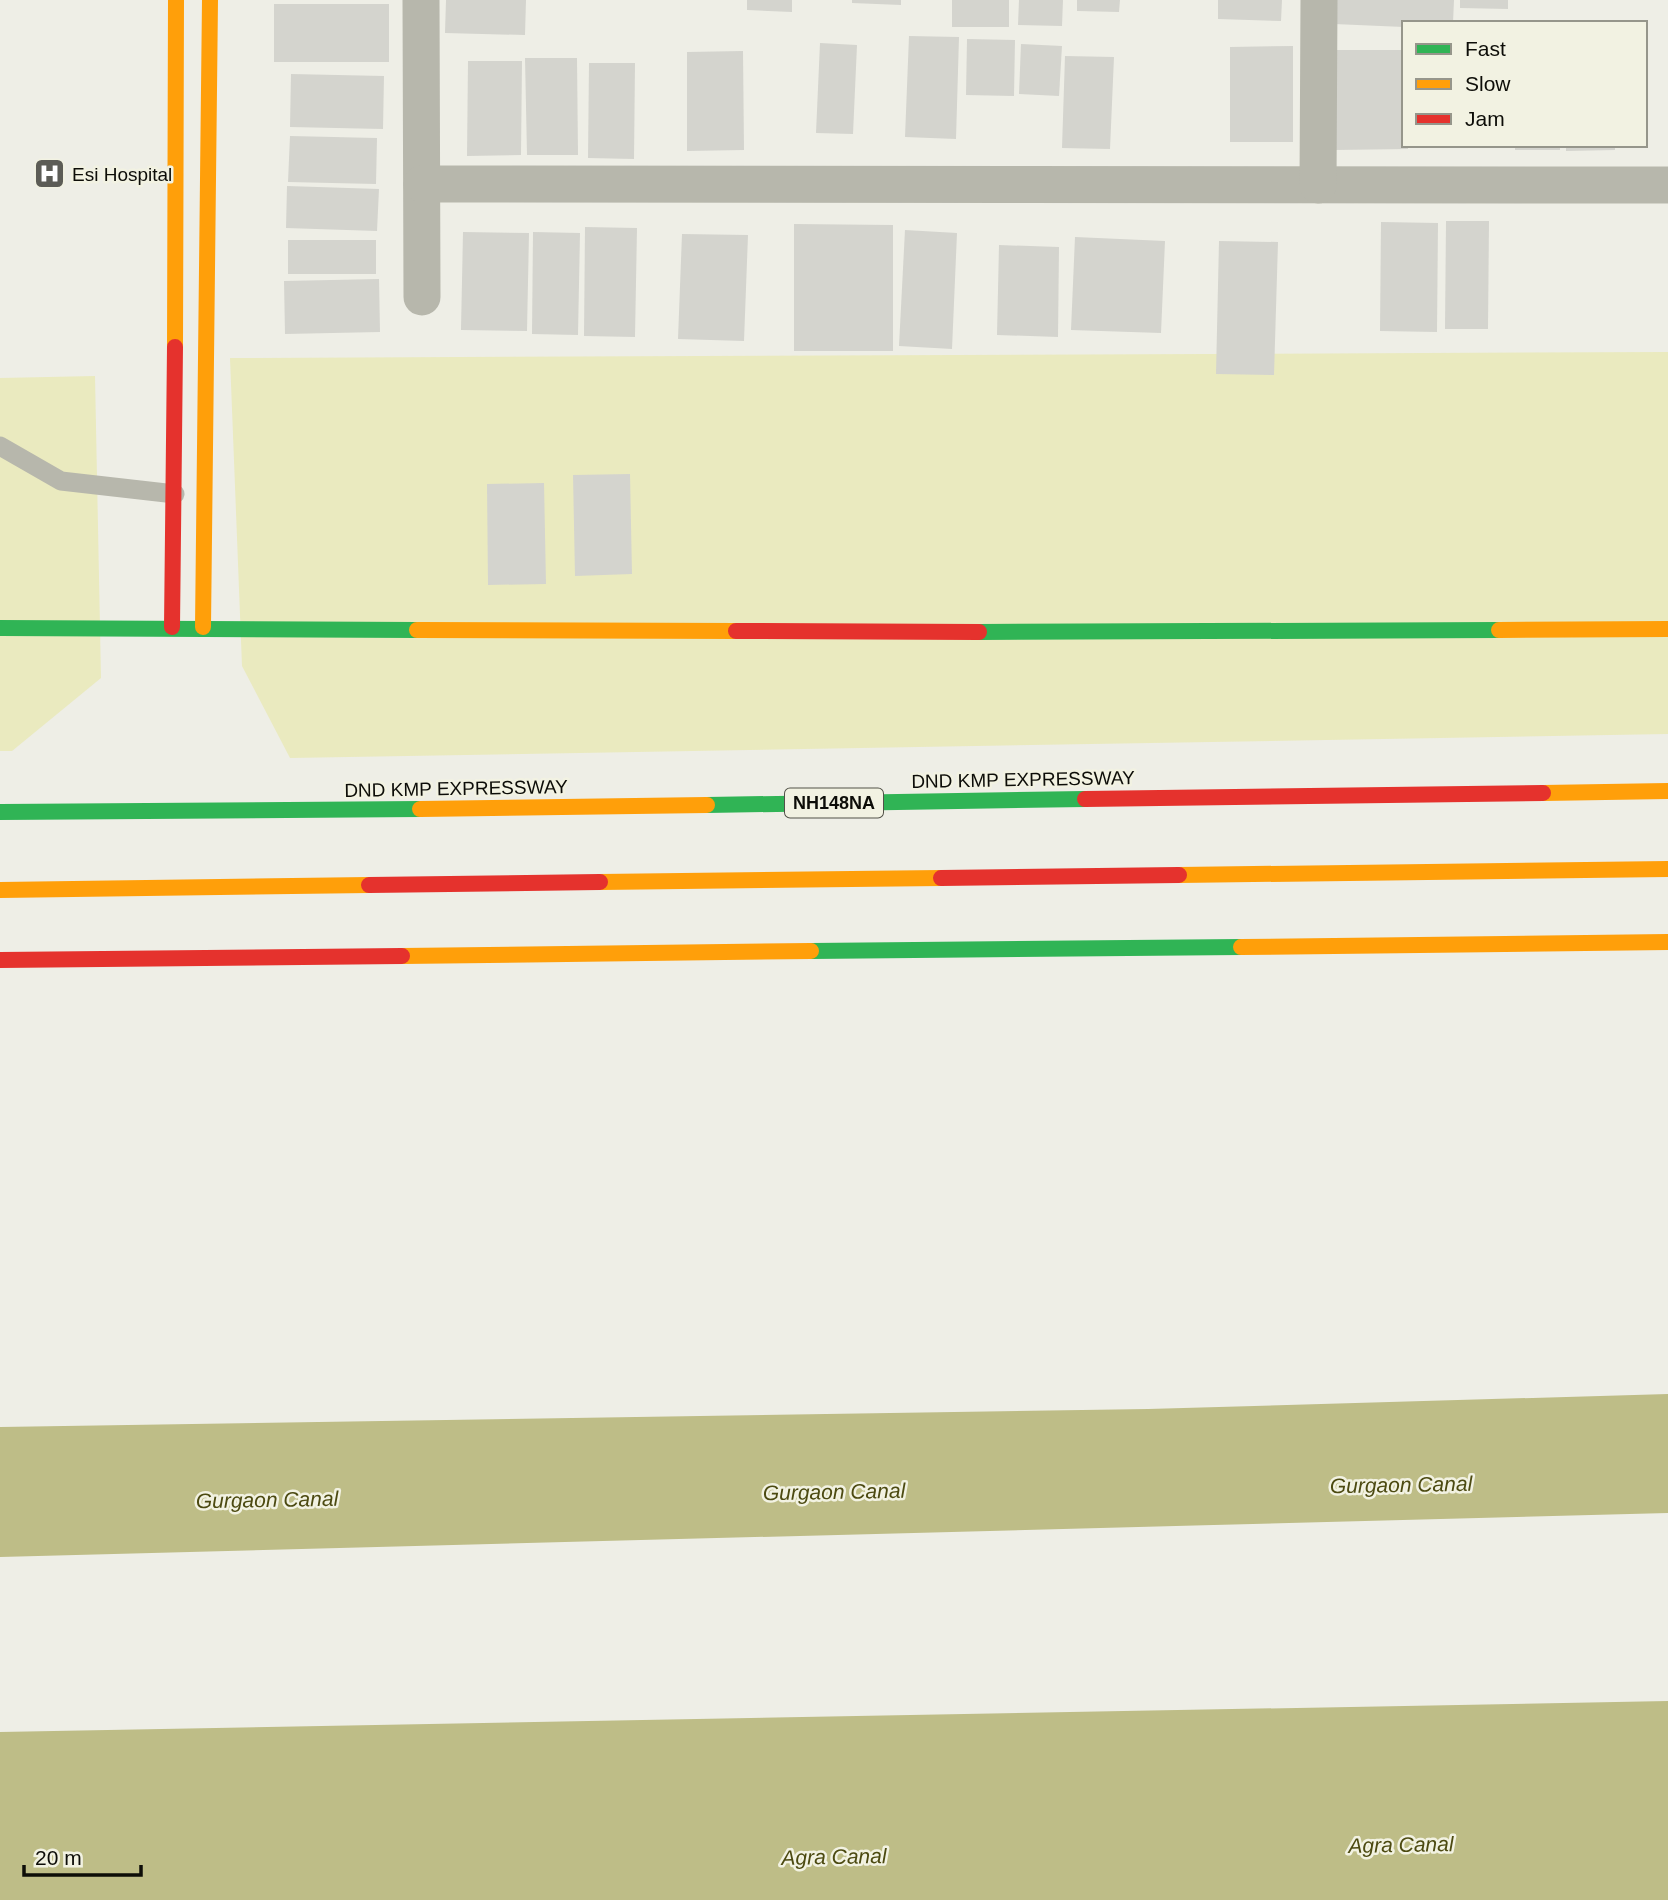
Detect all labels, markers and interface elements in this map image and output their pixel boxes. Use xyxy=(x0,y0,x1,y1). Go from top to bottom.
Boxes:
legend xyxy=(1402,21,1647,147)
text: Fast xyxy=(1465,37,1506,60)
text: Slow xyxy=(1465,72,1511,95)
text: Jam xyxy=(1465,107,1505,130)
hospital icon: Esi Hospital xyxy=(32,157,66,191)
place label: Esi Hospital xyxy=(72,164,172,185)
street label: DND KMP EXPRESSWAY xyxy=(911,767,1135,792)
street label: DND KMP EXPRESSWAY xyxy=(344,776,568,801)
road number: NH148NA xyxy=(785,788,883,818)
water label: Gurgaon Canal xyxy=(1330,1472,1474,1497)
water label: Gurgaon Canal xyxy=(763,1479,907,1504)
water label: Gurgaon Canal xyxy=(196,1487,340,1512)
water label: Agra Canal xyxy=(1346,1832,1455,1857)
scale bar xyxy=(24,1834,142,1878)
water label: Agra Canal xyxy=(779,1844,888,1869)
text: 20 m xyxy=(35,1846,82,1869)

